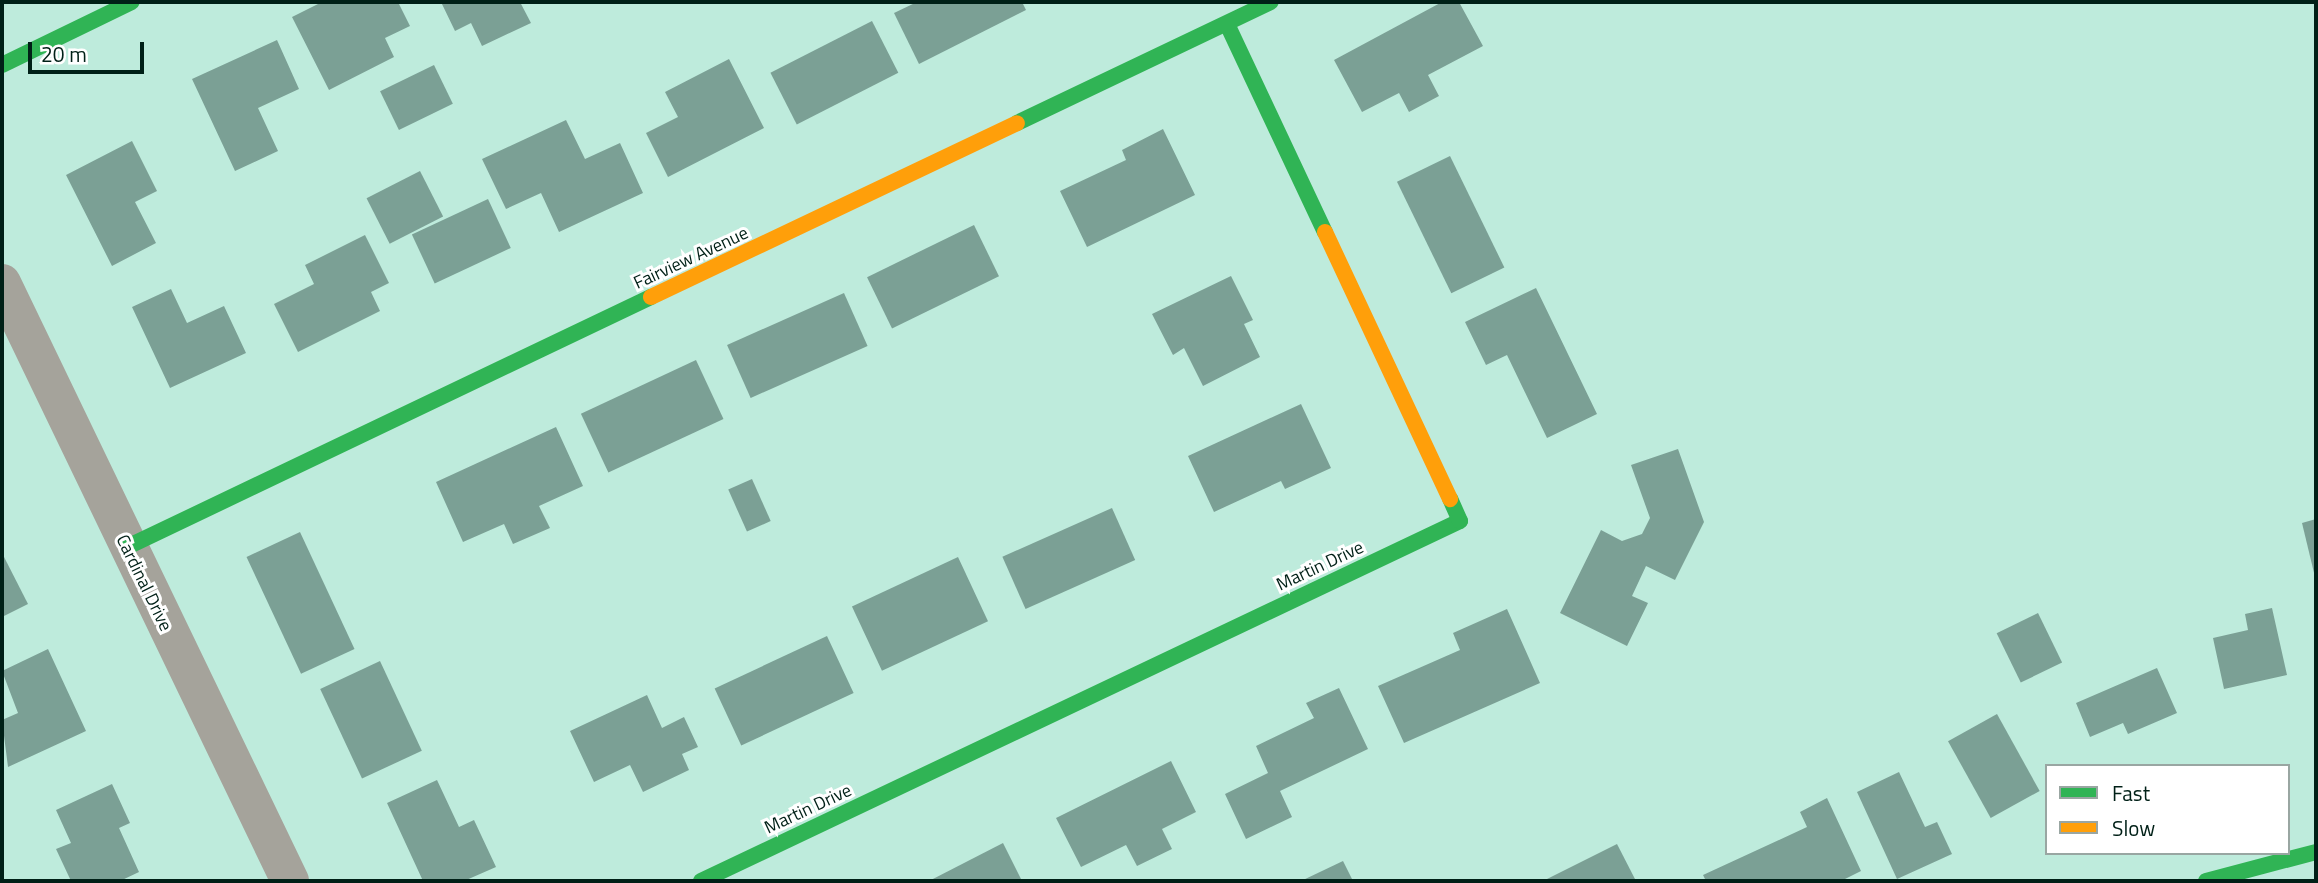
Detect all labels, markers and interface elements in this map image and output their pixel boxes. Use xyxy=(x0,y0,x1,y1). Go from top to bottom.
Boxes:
scale bar xyxy=(32,28,147,72)
text: 20 m xyxy=(41,38,87,70)
street label: Fairview Avenue xyxy=(630,222,752,294)
street label: Cardinal Drive xyxy=(111,531,177,635)
street label: Martin Drive xyxy=(1273,536,1367,596)
legend xyxy=(2045,764,2290,855)
text: Fast xyxy=(2112,777,2150,809)
street label: Martin Drive xyxy=(761,779,855,839)
text: Slow xyxy=(2112,812,2155,844)

